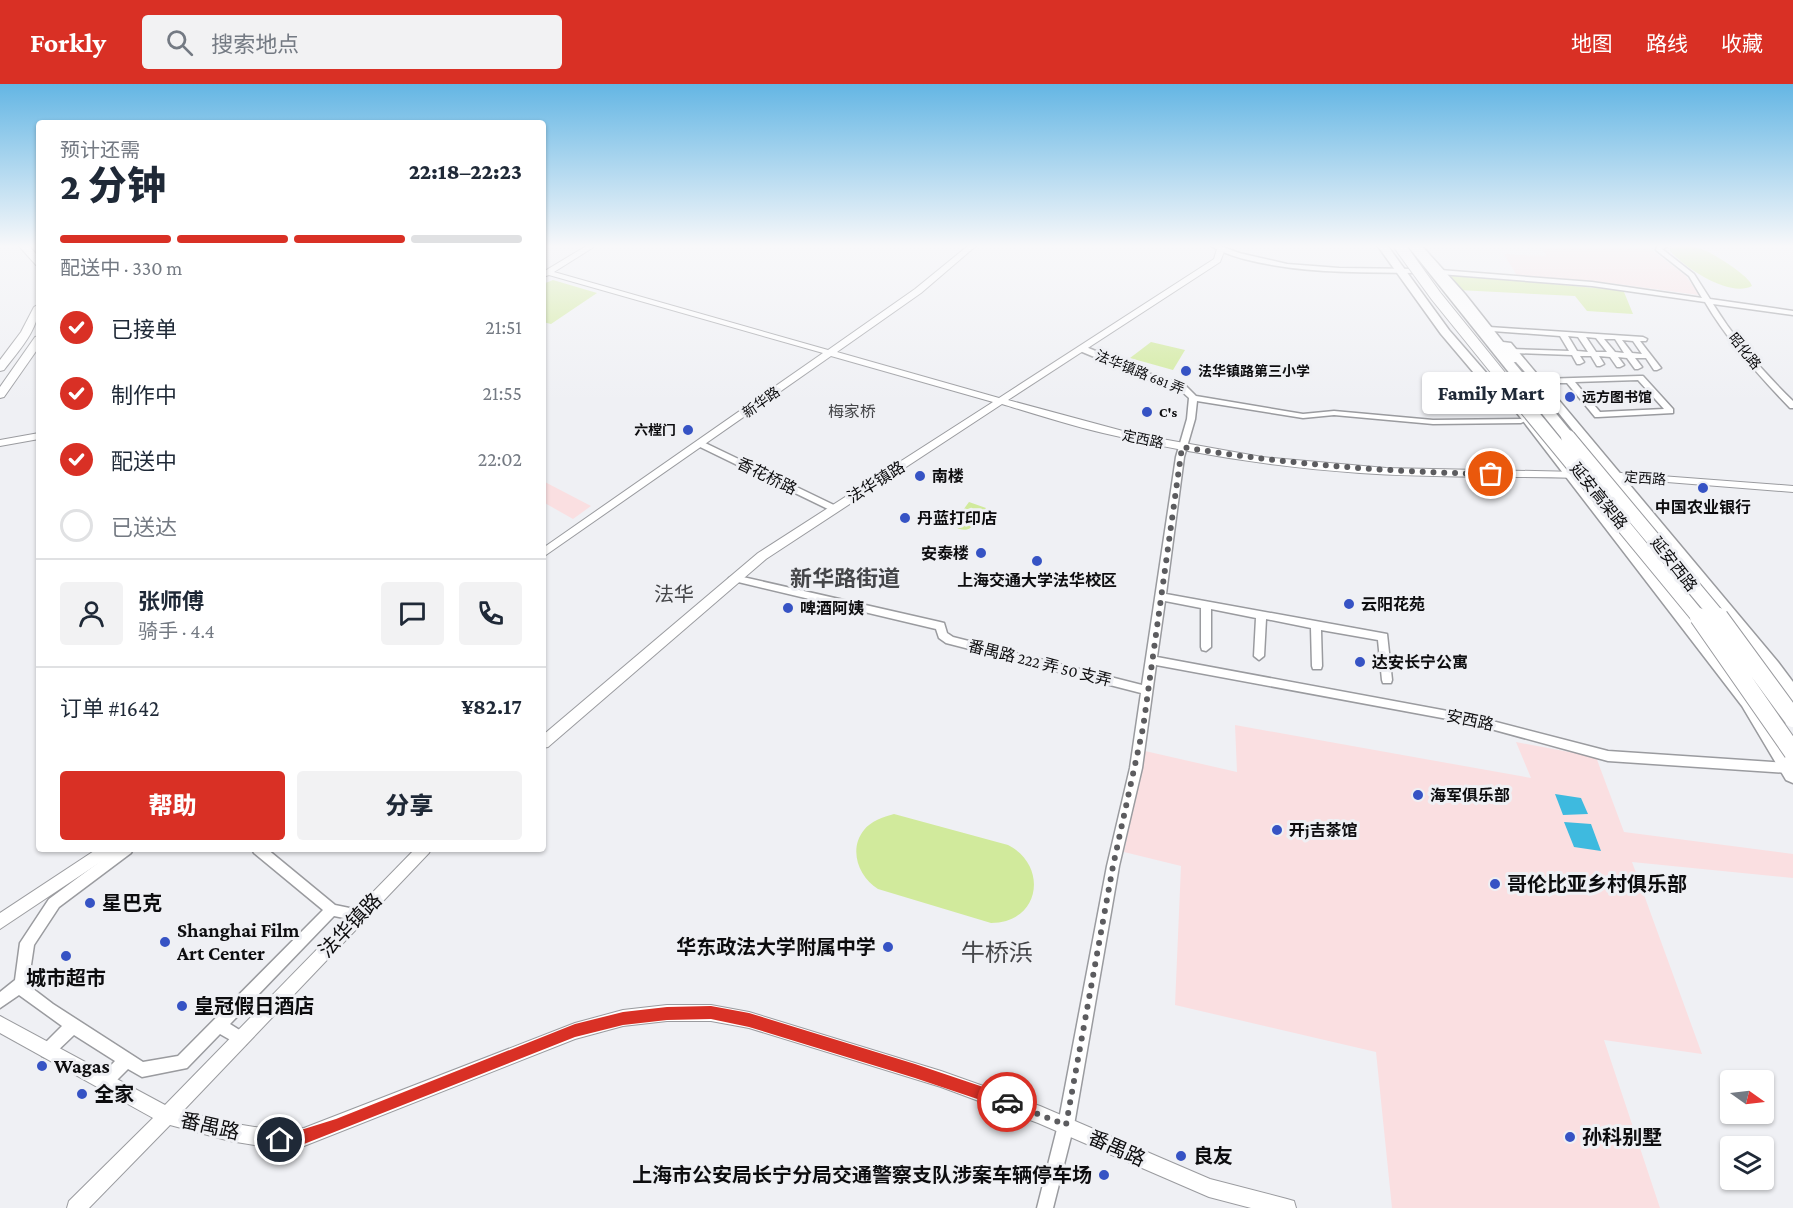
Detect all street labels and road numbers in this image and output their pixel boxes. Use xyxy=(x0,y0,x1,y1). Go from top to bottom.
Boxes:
street label: 昭化路 xyxy=(1726,330,1764,372)
street label: 法华镇路 681 弄 xyxy=(1093,347,1187,397)
street label: 新华路 xyxy=(739,383,783,421)
street label: 定西路 xyxy=(1121,427,1165,451)
street label: 香花桥路 xyxy=(735,454,799,498)
street label: 法华镇路 xyxy=(844,458,908,506)
street label: 延安高架路 xyxy=(1567,460,1631,532)
street label: 定西路 xyxy=(1623,469,1667,487)
street label: 延安西路 xyxy=(1648,534,1700,594)
street label: 番禺路 222 弄 50 支弄 xyxy=(966,637,1114,689)
street label: 安西路 xyxy=(1445,707,1495,733)
street label: 法华镇路 xyxy=(314,889,386,961)
street label: 番禺路 xyxy=(178,1109,242,1143)
street label: 番禺路 xyxy=(1085,1126,1149,1170)

